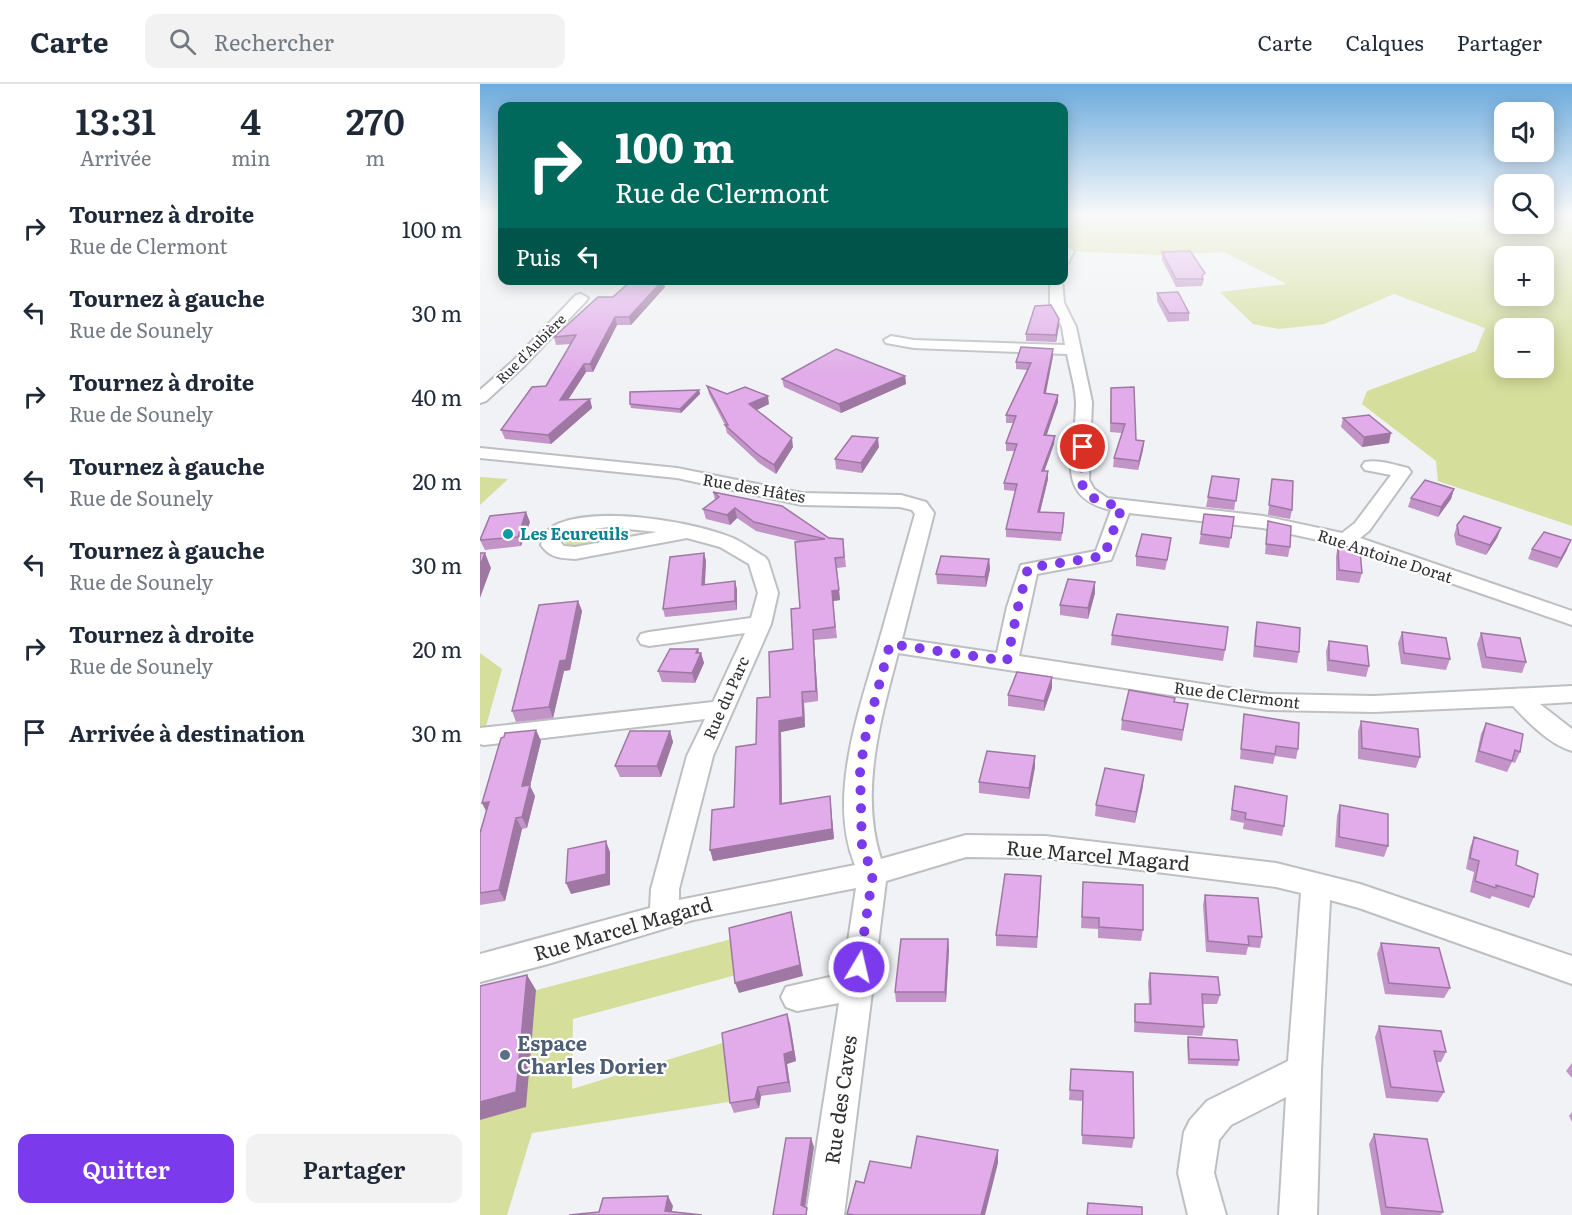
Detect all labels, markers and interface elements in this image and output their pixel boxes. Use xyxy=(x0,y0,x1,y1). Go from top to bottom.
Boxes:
search box xyxy=(145,14,565,68)
text: Carte xyxy=(30,20,109,62)
icon: search xyxy=(166,25,199,58)
text: Rechercher xyxy=(214,25,334,58)
text: Carte xyxy=(1258,26,1312,57)
text: Calques xyxy=(1345,26,1424,57)
text: Partager xyxy=(1457,26,1542,57)
text: 13:31 xyxy=(75,93,156,146)
text: 4 xyxy=(240,93,261,146)
text: 270 xyxy=(346,93,405,146)
map controls xyxy=(1494,102,1554,378)
button: sound xyxy=(1494,102,1554,162)
text: 100 m xyxy=(615,114,734,176)
icon: right xyxy=(516,126,594,204)
text: Arrivée xyxy=(80,142,151,172)
text: min xyxy=(231,142,271,172)
text: m xyxy=(366,142,385,172)
text: Rue de Clermont xyxy=(615,171,829,211)
button: search xyxy=(1494,174,1554,234)
text: Tournez à droite xyxy=(69,197,254,230)
icon: right xyxy=(18,212,51,245)
text: 100 m xyxy=(402,212,462,245)
text: Rue de Clermont xyxy=(69,230,228,260)
text: Puis xyxy=(516,240,560,273)
icon: left xyxy=(572,240,605,273)
button: + xyxy=(1494,246,1554,306)
text: Tournez à gauche xyxy=(69,281,265,314)
icon: left xyxy=(18,296,51,329)
text: 30 m xyxy=(412,296,462,329)
street label: Rue d'Aubière xyxy=(491,309,570,388)
text: Rue de Sounely xyxy=(69,314,213,344)
button: − xyxy=(1494,318,1554,378)
text: Tournez à droite xyxy=(69,365,254,398)
icon: right xyxy=(18,380,51,413)
text: 40 m xyxy=(411,380,462,413)
text: Rue de Sounely xyxy=(69,398,213,428)
pin xyxy=(1057,421,1108,472)
icon: arrive xyxy=(1066,430,1099,463)
text: Tournez à gauche xyxy=(69,449,265,482)
icon: left xyxy=(18,464,51,497)
text: 20 m xyxy=(412,464,462,497)
street label: Rue des Hâtes xyxy=(701,466,807,508)
text: Rue de Sounely xyxy=(69,482,213,512)
place label: Les Ecureuils xyxy=(520,521,628,545)
street label: Rue Antoine Dorat xyxy=(1315,522,1456,588)
marker: Les Ecureuils xyxy=(501,527,515,541)
text: Tournez à gauche xyxy=(69,533,265,566)
icon: left xyxy=(18,548,51,581)
text: 30 m xyxy=(412,548,462,581)
text: Rue de Sounely xyxy=(69,566,213,596)
text: Tournez à droite xyxy=(69,617,254,650)
icon: right xyxy=(18,632,51,665)
text: 20 m xyxy=(412,632,462,665)
text: Rue de Sounely xyxy=(69,650,213,680)
street label: Rue du Parc xyxy=(696,652,754,743)
street label: Rue de Clermont xyxy=(1173,674,1302,714)
icon: arrive xyxy=(18,716,51,749)
text: Arrivée à destination xyxy=(69,716,305,749)
text: 30 m xyxy=(412,716,462,749)
street label: Rue Marcel Magard xyxy=(1005,831,1191,877)
street label: Rue Marcel Magard xyxy=(530,887,715,967)
position arrow xyxy=(827,935,891,999)
place label: Espace Charles Dorier xyxy=(517,1027,667,1080)
street label: Rue des Caves xyxy=(815,1033,863,1166)
marker: Espace Charles Dorier xyxy=(498,1048,512,1062)
button: Quitter xyxy=(18,1134,234,1203)
button: Partager xyxy=(246,1134,462,1203)

